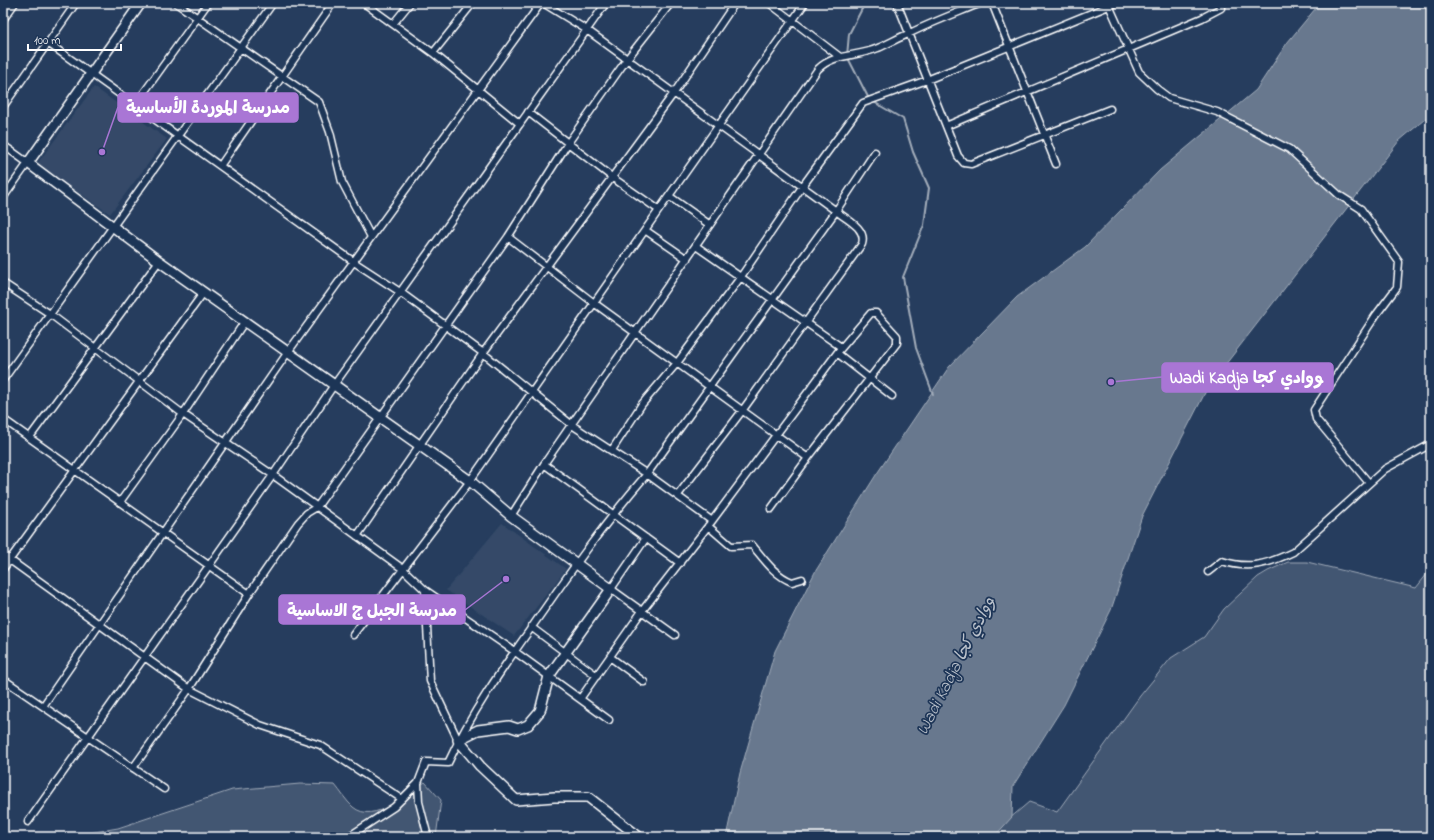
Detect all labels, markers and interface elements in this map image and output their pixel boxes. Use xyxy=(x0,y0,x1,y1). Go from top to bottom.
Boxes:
scale bar xyxy=(28,26,121,52)
text: 100 m xyxy=(34,32,61,50)
callout: مدرسة الموردة الأساسية xyxy=(118,93,298,122)
text: مدرسة الموردة الأساسية xyxy=(126,96,290,121)
callout: Wadi Kadja ووادي كجا xyxy=(1162,363,1333,392)
text: Wadi Kadja ووادي كجا xyxy=(1170,366,1324,391)
water label: Wadi Kadja ووادي كجا xyxy=(911,592,1002,739)
callout: مدرسة الجبل ج الاساسية xyxy=(279,595,465,624)
text: مدرسة الجبل ج الاساسية xyxy=(287,599,457,624)

